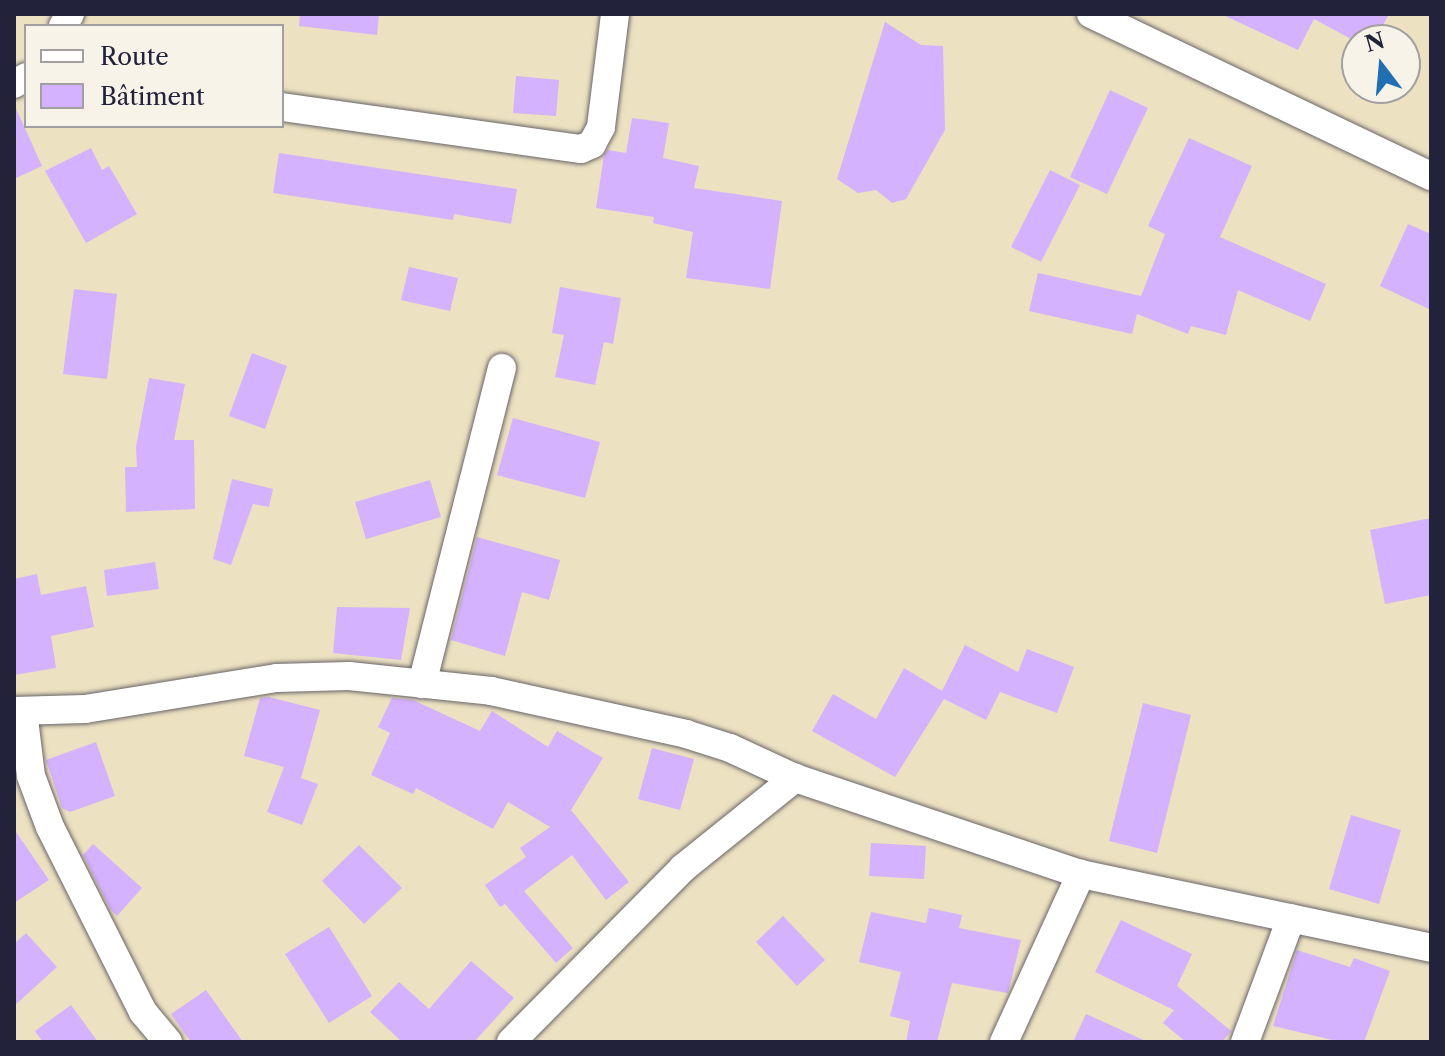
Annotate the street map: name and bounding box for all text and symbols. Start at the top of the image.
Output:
legend [24,24,284,128]
north arrow [1341,24,1421,104]
text: N [1362,27,1388,58]
text: Route [100,42,169,71]
text: Bâtiment [100,82,205,111]

